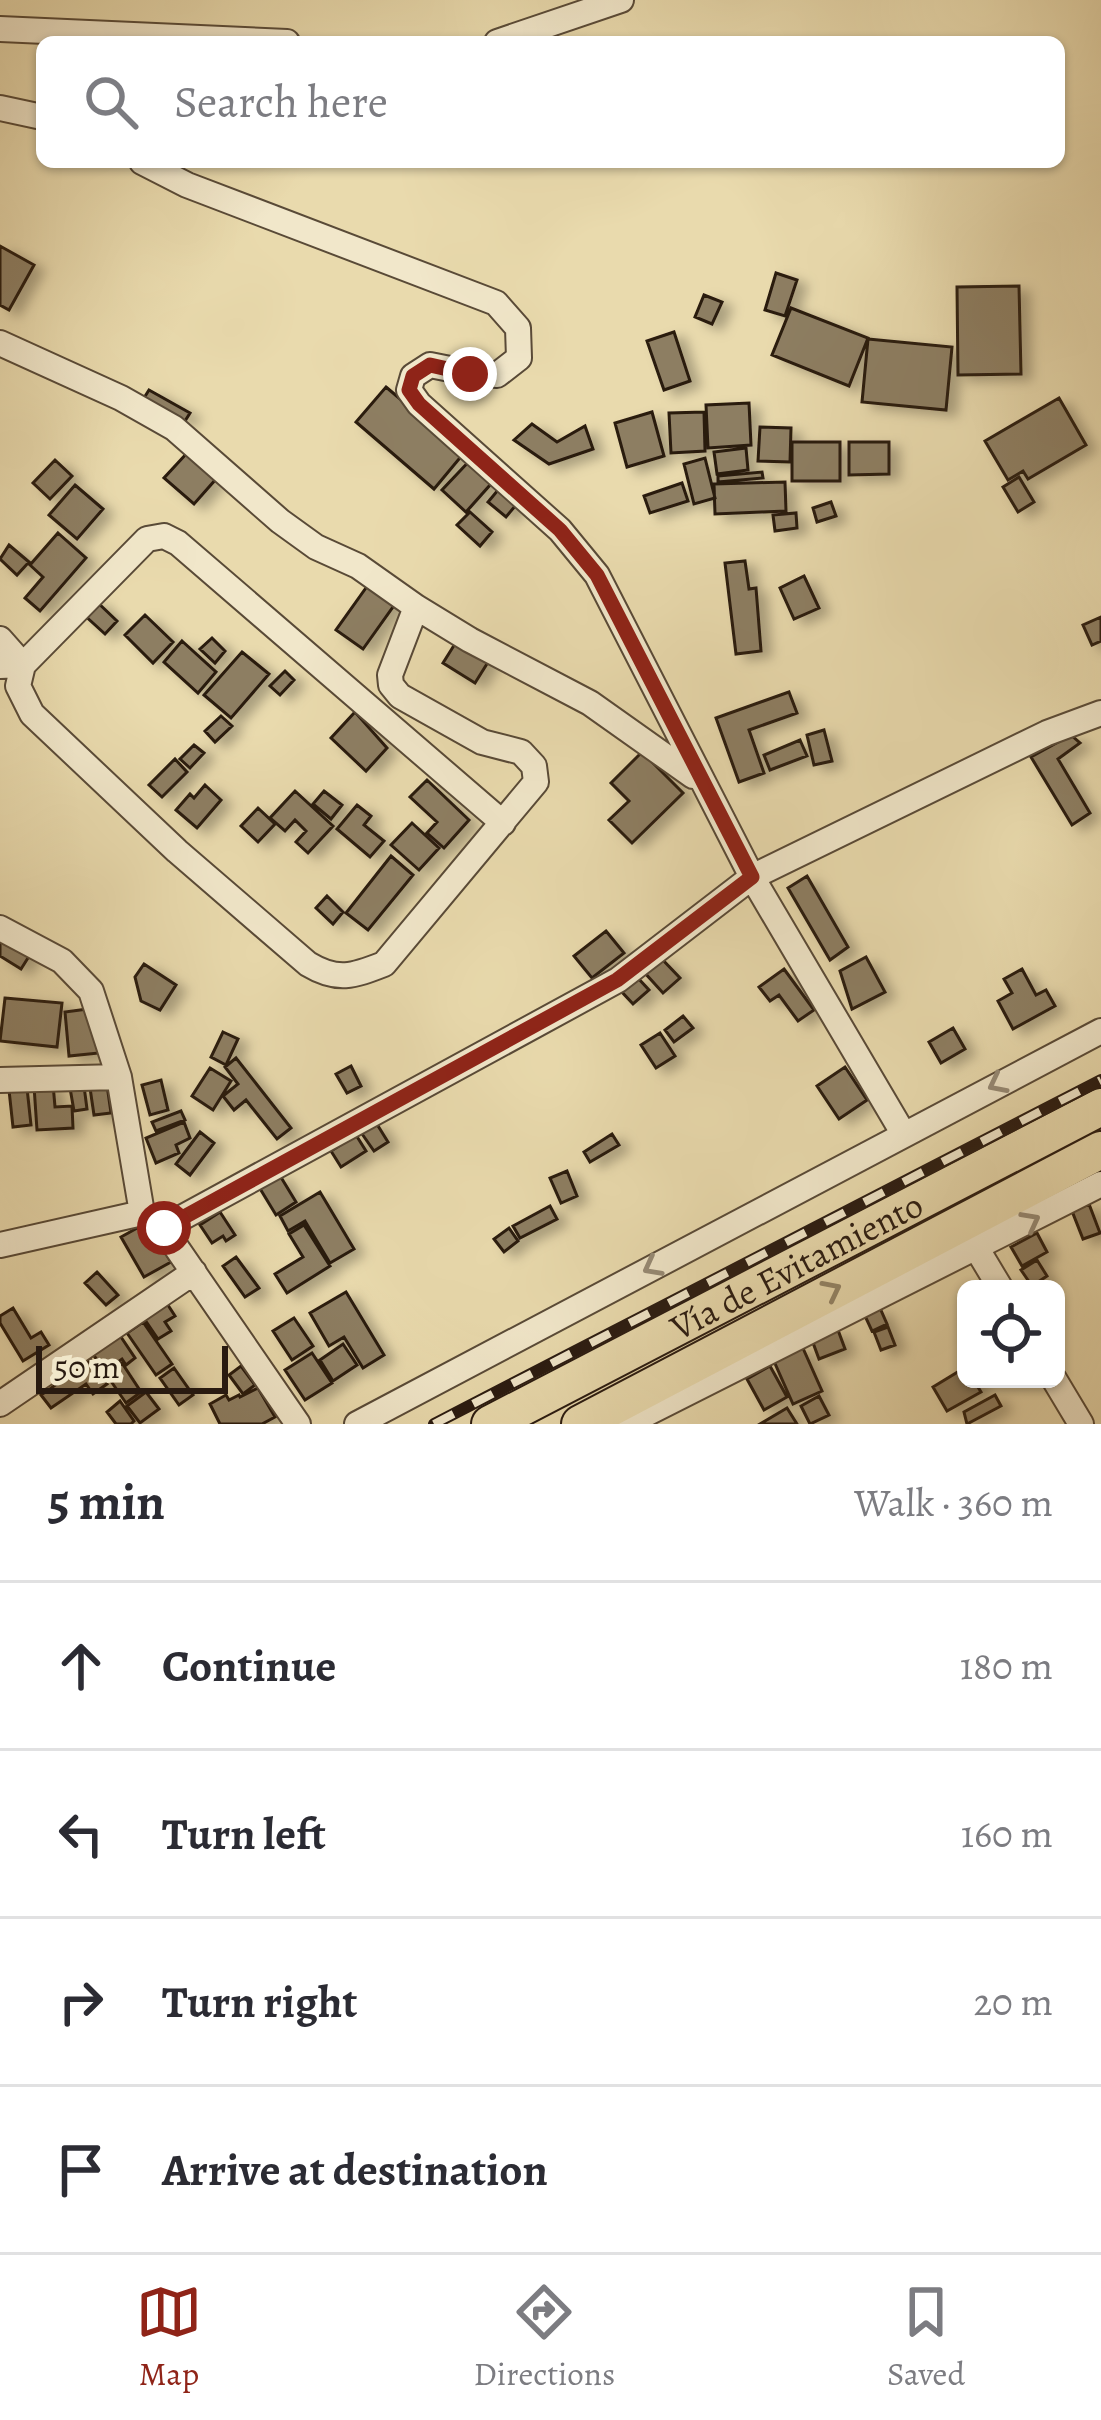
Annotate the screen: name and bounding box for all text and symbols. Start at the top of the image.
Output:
search box [36,36,1065,168]
icon: search [78,69,144,135]
text: Search here [174,71,388,133]
route end [443,347,497,401]
one-way arrow [988,1070,1009,1094]
street label: Vía de Evitamiento [661,1179,931,1351]
route start [137,1201,191,1255]
one-way arrow [1018,1212,1039,1235]
one-way arrow [643,1252,665,1275]
map controls [957,1280,1065,1388]
button: locate [957,1280,1065,1388]
one-way arrow [819,1282,841,1305]
scale bar [36,1340,228,1393]
text: 50 m [54,1344,120,1389]
text: 5 min [48,1467,165,1537]
text: Walk · 360 m [854,1476,1053,1529]
icon: ahead [48,1633,114,1699]
text: Continue [162,1635,336,1697]
text: 180 m [960,1639,1053,1692]
icon: left [48,1801,114,1867]
text: Turn left [162,1803,326,1865]
text: 160 m [961,1807,1053,1860]
icon: right [48,1969,114,2035]
text: Turn right [162,1971,357,2033]
text: 20 m [974,1975,1053,2028]
icon: arrive [48,2137,114,2203]
text: Arrive at destination [162,2139,548,2201]
tab: Map [136,2279,202,2396]
tab: Directions [474,2279,615,2396]
tab: Saved [887,2279,965,2396]

